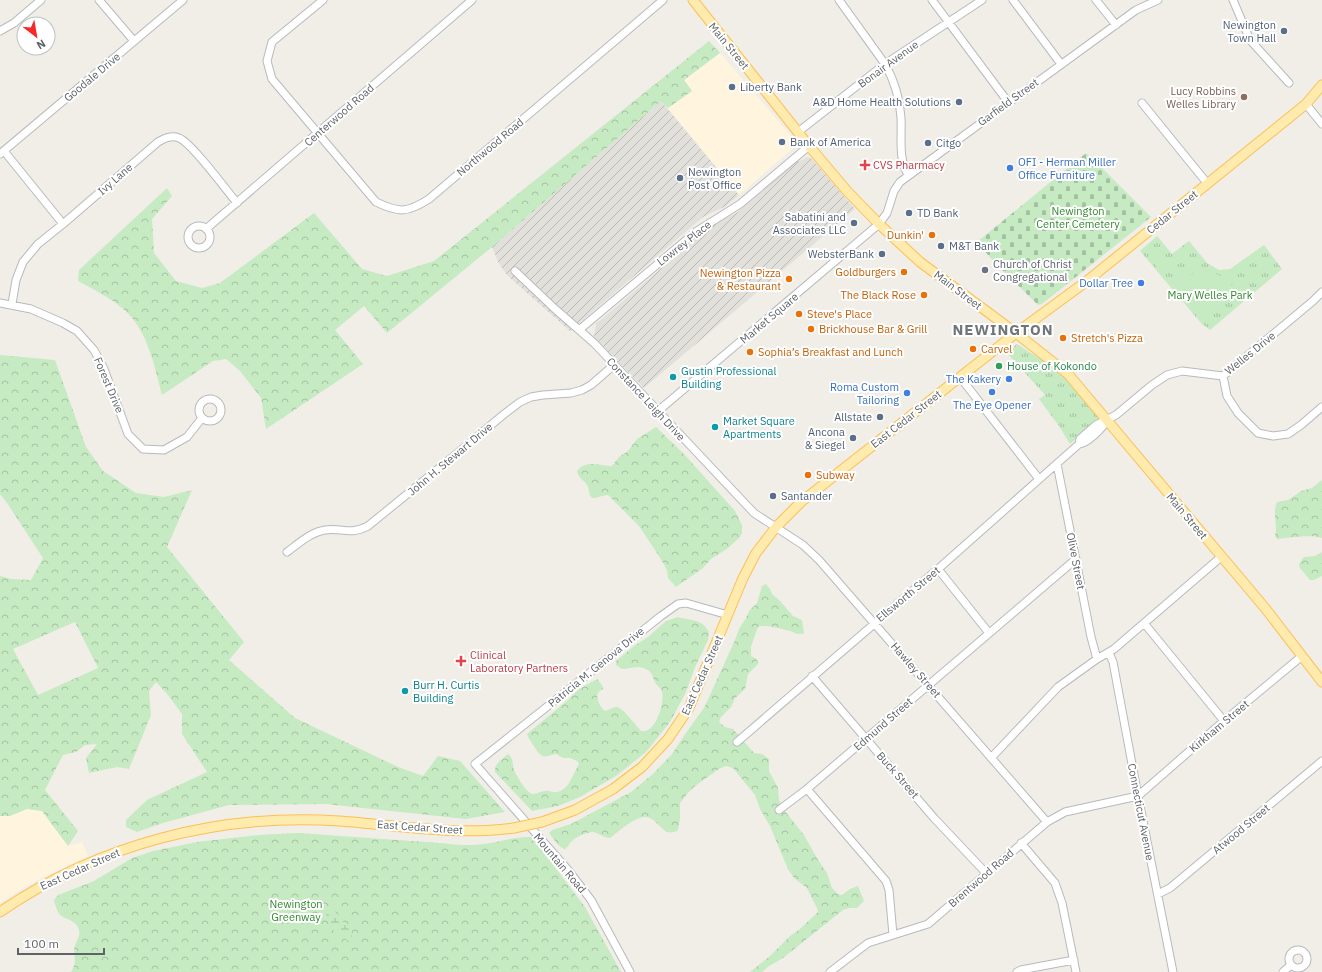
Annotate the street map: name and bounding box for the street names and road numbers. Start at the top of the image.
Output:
street label: Main Street [706,20,752,72]
street label: Bonair Avenue [855,37,921,91]
street label: Goodale Drive [61,49,123,105]
street label: Garfield Street [975,75,1041,129]
street label: Centerwood Road [301,81,377,149]
street label: Northwood Road [454,115,526,179]
street label: Ivy Lane [95,160,135,198]
street label: Cedar Street [1144,187,1201,237]
street label: Lowrey Place [654,217,714,269]
street label: Main Street [931,267,985,313]
street label: Market Square [737,290,801,346]
street label: Welles Drive [1222,328,1278,378]
street label: Constance Leigh Drive [604,354,688,444]
street label: Forest Drive [91,355,127,415]
street label: East Cedar Street [868,387,944,451]
street label: John H. Stewart Drive [405,419,495,499]
street label: Main Street [1163,490,1211,542]
street label: Olive Street [1064,531,1088,591]
street label: Ellsworth Street [873,563,943,625]
street label: Patricia M. Genova Drive [545,624,647,710]
street label: East Cedar Street [678,633,726,717]
street label: Hawley Street [888,639,944,701]
street label: Edmund Street [851,694,916,754]
street label: Kirkham Street [1186,697,1252,755]
street label: Buck Street [874,749,922,801]
street label: Connecticut Avenue [1125,762,1157,862]
street label: Atwood Street [1209,801,1273,857]
street label: East Cedar Street [377,817,463,837]
street label: Mountain Road [531,830,589,896]
street label: East Cedar Street [38,845,122,893]
street label: Brentwood Road [945,846,1017,910]

